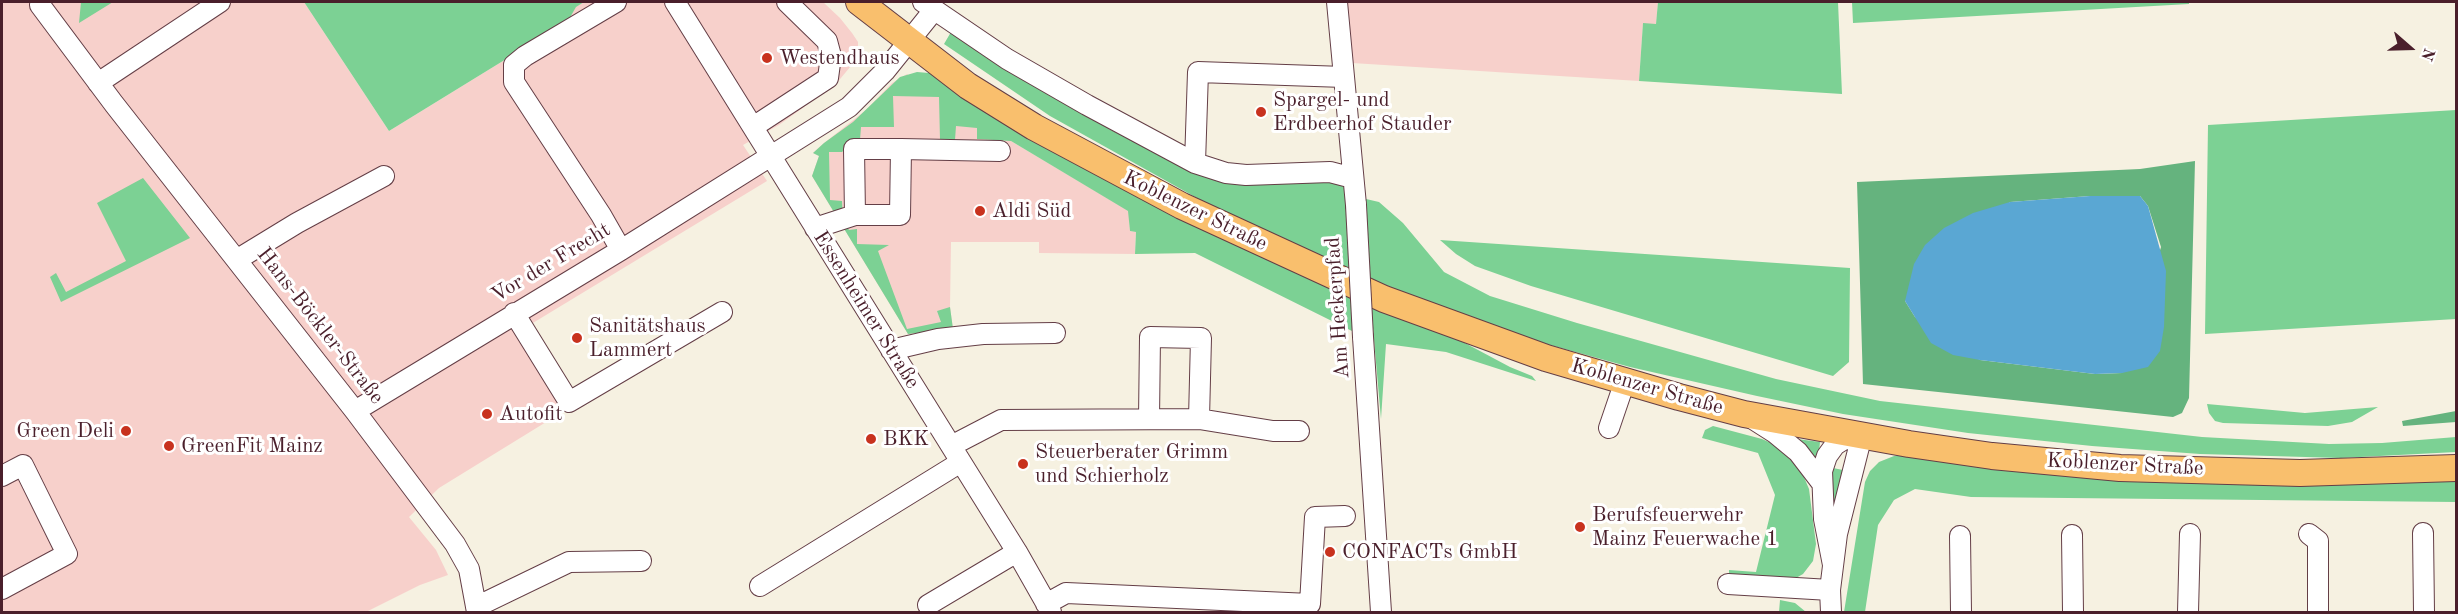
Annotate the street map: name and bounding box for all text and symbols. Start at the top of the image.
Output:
north arrow [2380,18,2440,78]
place label: Westendhaus [779,45,900,71]
text: N [2417,46,2437,63]
marker: Westendhaus [760,51,774,65]
place label: Spargel- und Erdbeerhof Stauder [1273,87,1452,137]
marker: Spargel- und Erdbeerhof Stauder [1254,105,1268,119]
street label: Koblenzer Straße [1119,165,1271,257]
place label: Aldi Süd [992,198,1071,224]
marker: Aldi Süd [973,204,987,218]
street label: Vor der Frecht [487,218,615,308]
street label: Essenheimer Straße [807,226,925,394]
street label: Am Heckerpfad [1320,236,1356,380]
street label: Hans-Böckler-Straße [251,243,389,409]
place label: Sanitätshaus Lammert [589,313,706,363]
marker: Sanitätshaus Lammert [570,331,584,345]
street label: Koblenzer Straße [1568,353,1726,421]
place label: Autofit [499,401,563,427]
marker: Autofit [480,407,494,421]
place label: Green Deli [16,418,114,444]
marker: Green Deli [119,424,133,438]
place label: BKK [883,426,929,452]
marker: BKK [864,432,878,446]
place label: GreenFit Mainz [181,433,323,459]
marker: GreenFit Mainz [162,439,176,453]
place label: Steuerberater Grimm und Schierholz [1035,439,1228,489]
street label: Koblenzer Straße [2046,448,2204,482]
marker: Steuerberater Grimm und Schierholz [1016,457,1030,471]
place label: Berufsfeuerwehr Mainz Feuerwache 1 [1592,502,1778,552]
marker: Berufsfeuerwehr Mainz Feuerwache 1 [1573,520,1587,534]
place label: CONFACTs GmbH [1342,539,1517,565]
marker: CONFACTs GmbH [1323,545,1337,559]

